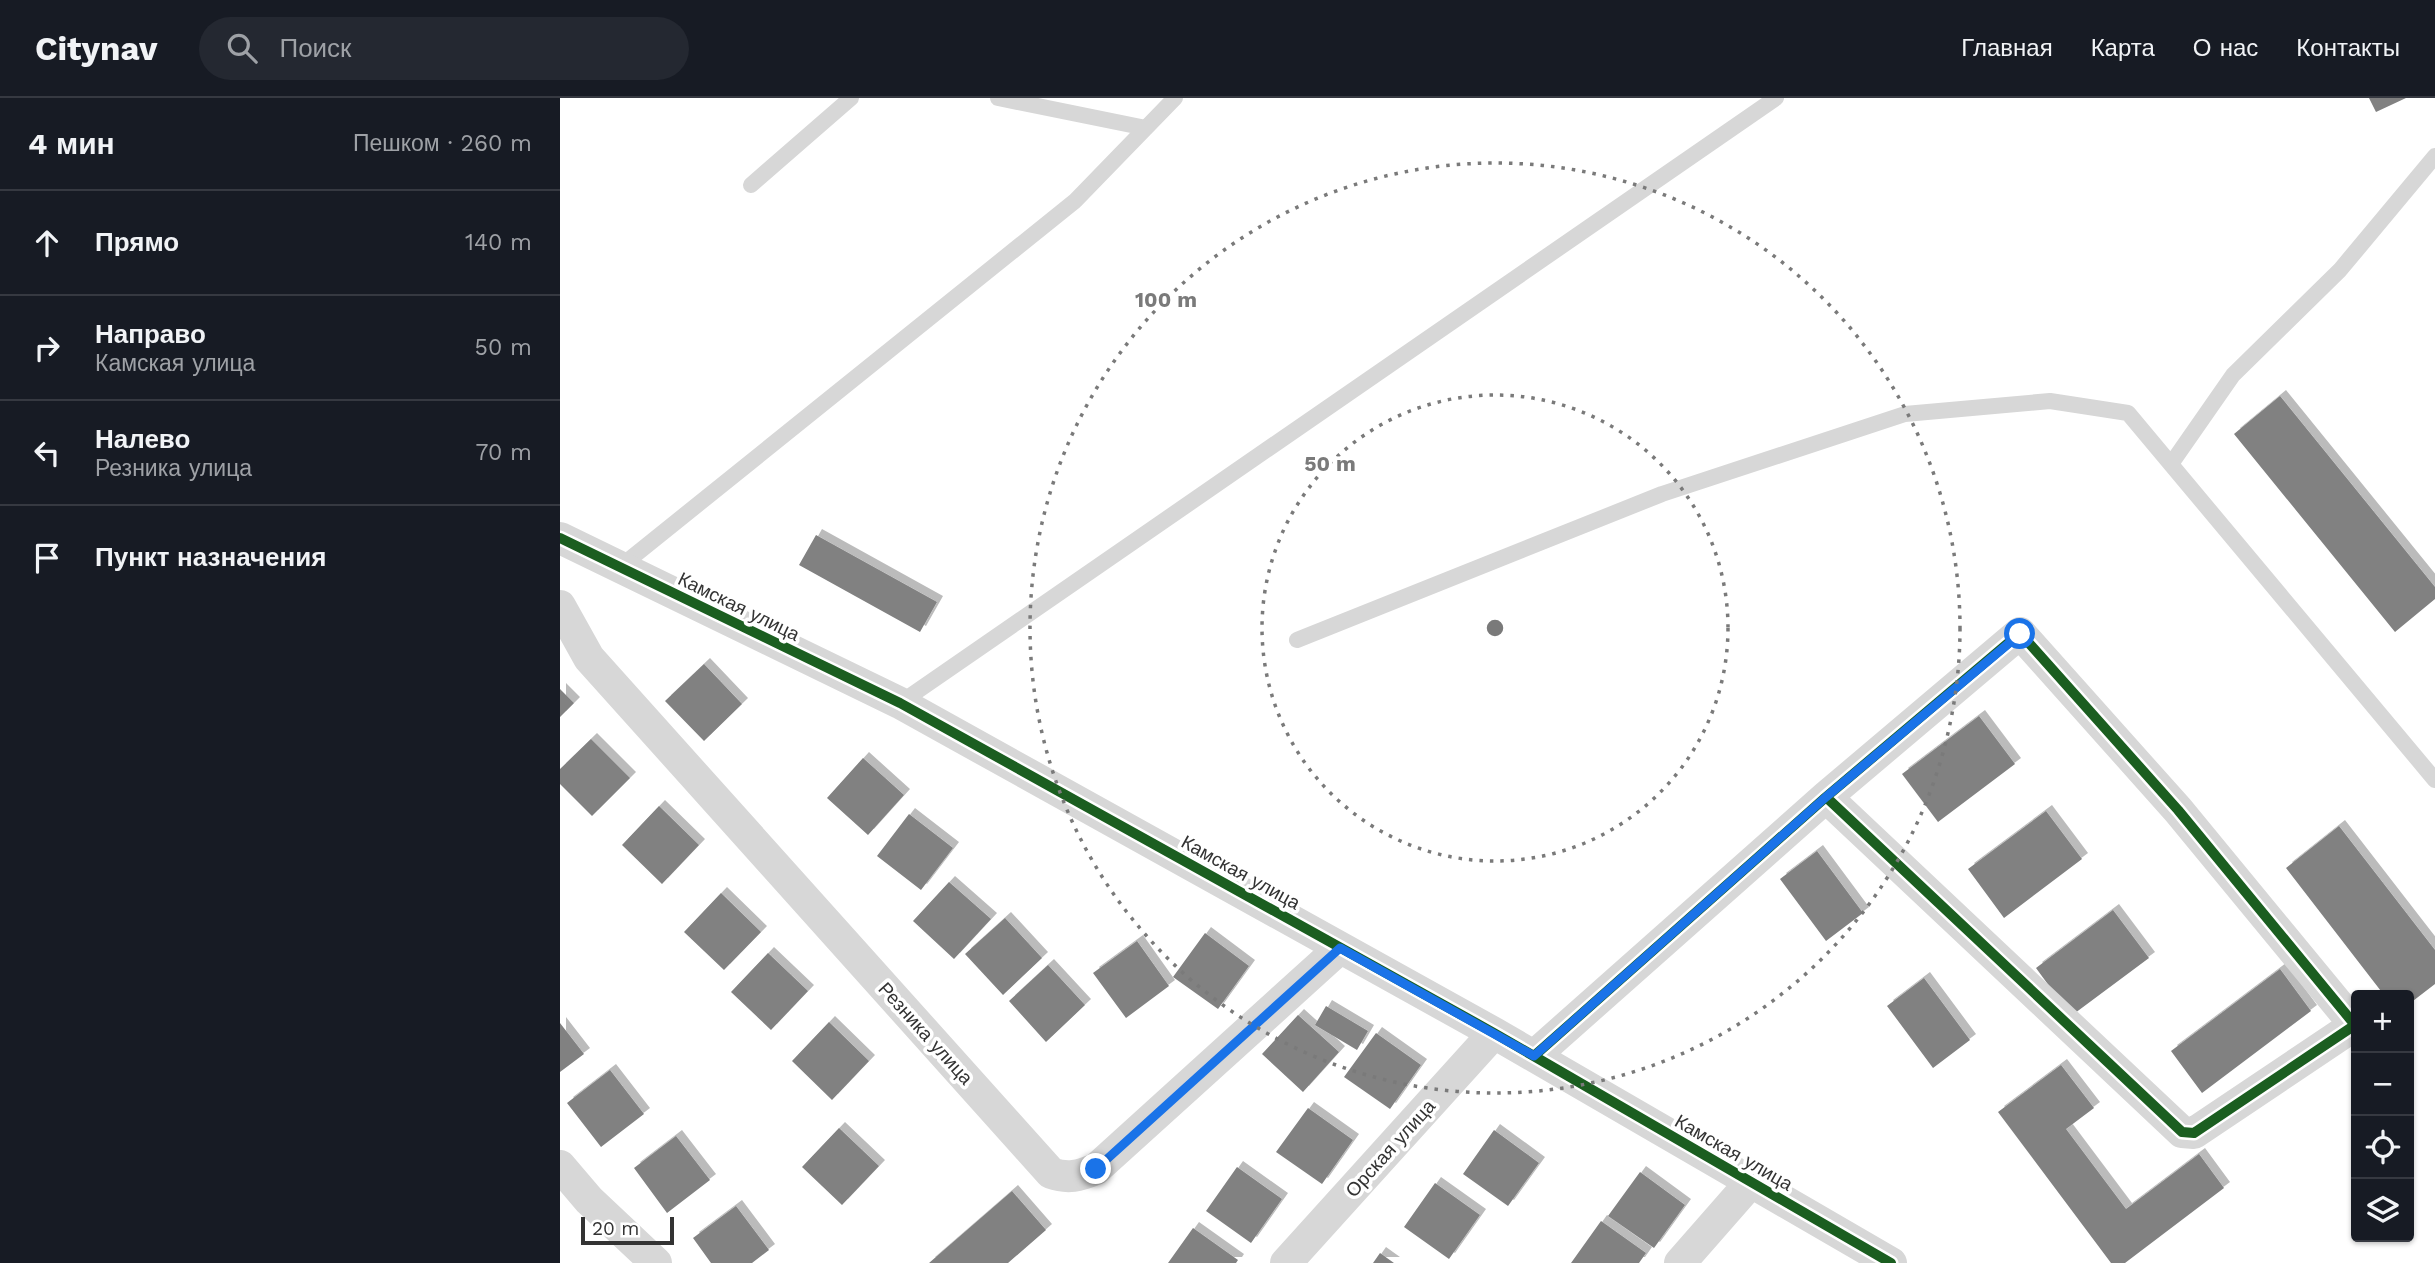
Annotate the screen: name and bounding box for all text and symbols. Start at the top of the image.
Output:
search box [199,17,689,80]
text: Citynav [35,29,157,68]
icon: search [223,29,261,67]
text: Поиск [279,33,351,63]
text: Главная [1961,34,2053,62]
text: Карта [2091,34,2155,62]
text: О нас [2193,34,2258,62]
text: Контакты [2296,34,2400,62]
text: 4 мин [28,126,115,161]
text: Пешком · 260 m [353,130,532,157]
icon: ahead [28,224,66,262]
text: Прямо [95,227,179,257]
text: 140 m [465,229,532,256]
text: 100 m [1135,287,1197,312]
text: Направо [95,319,206,349]
icon: right [28,329,66,367]
text: 50 m [475,334,532,361]
text: Камская улица [95,350,255,377]
text: Налево [95,424,190,454]
icon: left [28,434,66,472]
text: 70 m [475,439,532,466]
text: 50 m [1304,451,1356,476]
text: Резника улица [95,455,252,482]
icon: arrive [28,539,66,577]
text: Пункт назначения [95,542,326,572]
street label: Камская улица [674,567,804,646]
centre of rings [1483,616,1507,640]
route start [2004,618,2035,649]
street label: Камская улица [1177,830,1305,915]
street label: Резника улица [874,977,978,1090]
map controls [2351,990,2414,1242]
button: + [2351,990,2414,1053]
button: − [2351,1053,2414,1116]
street label: Орская улица [1341,1095,1440,1202]
street label: Камская улица [1671,1109,1797,1196]
button: locate [2351,1116,2414,1179]
route end [1080,1153,1111,1184]
button: layers [2351,1179,2414,1242]
scale bar [581,1214,674,1246]
text: 20 m [592,1217,639,1240]

